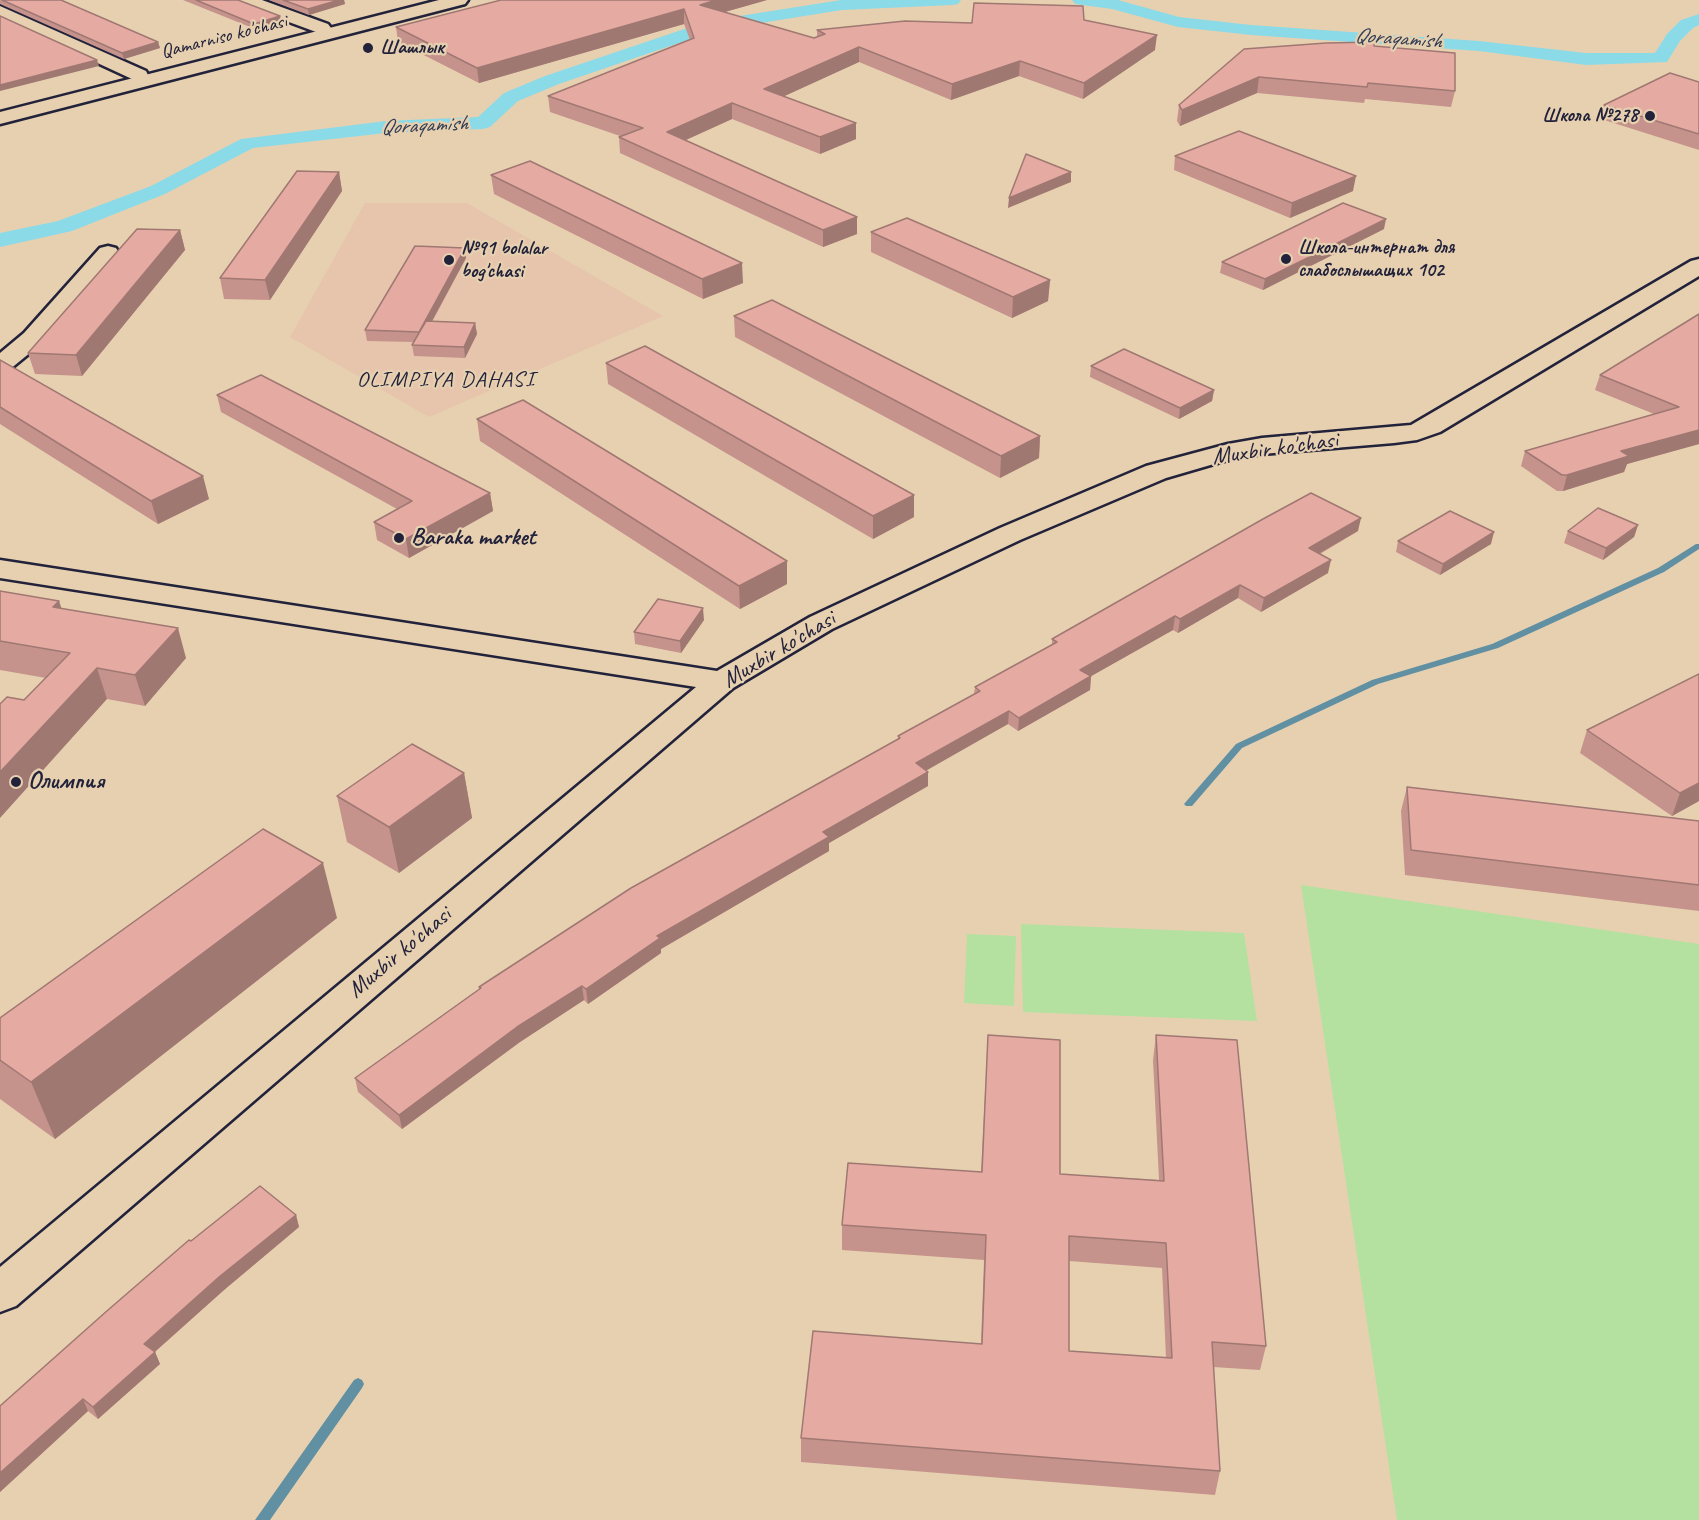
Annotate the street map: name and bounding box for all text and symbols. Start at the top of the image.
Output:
street label: Qamarniso ko'chasi [158,10,290,64]
water label: Qoraqamish [1354,23,1442,55]
place label: Шашлык [380,36,444,60]
marker: Шашлык [361,41,375,55]
place label: Школа №278 [1542,104,1638,128]
marker: Школа №278 [1643,109,1657,123]
water label: Qoraqamish [380,111,468,141]
place label: Школа-интернат для слабослышащих 102 [1298,236,1454,283]
place label: №91 bolalar bog'chasi [461,237,547,284]
marker: Школа-интернат для слабослышащих 102 [1279,252,1293,266]
marker: №91 bolalar bog'chasi [442,253,456,267]
district label: OLIMPIYA DAHASI [357,367,535,393]
street label: Muxbir ko'chasi [1210,426,1340,472]
place label: Baraka market [411,524,536,552]
marker: Baraka market [392,531,406,545]
street label: Muxbir ko'chasi [717,605,841,695]
place label: Олимпия [28,768,104,796]
marker: Олимпия [9,775,23,789]
street label: Muxbir ko'chasi [342,901,458,1005]

